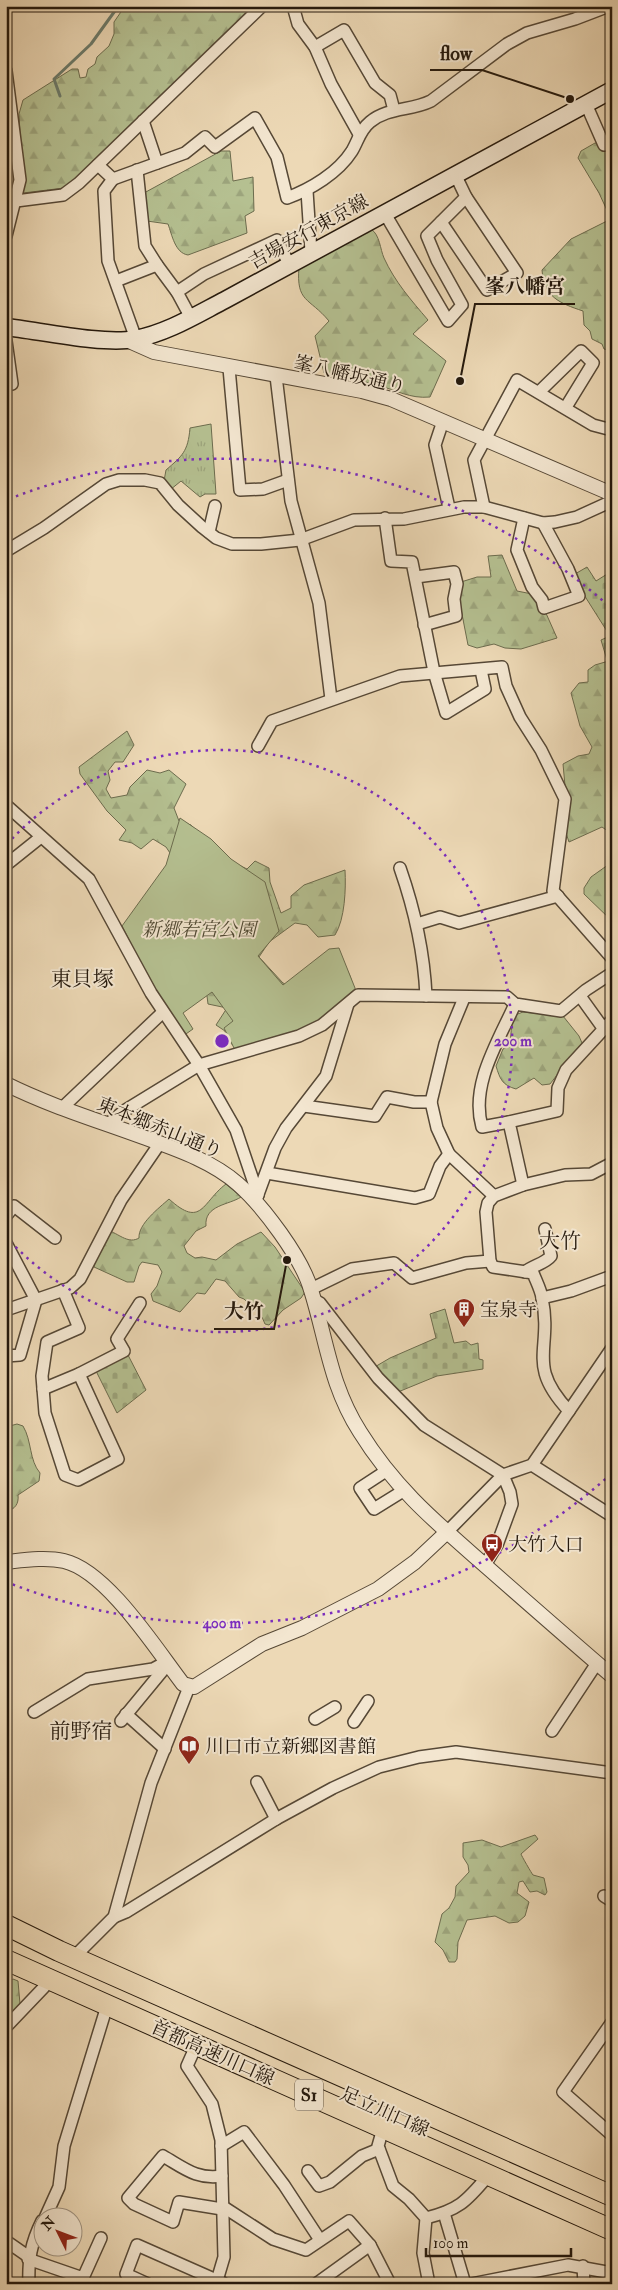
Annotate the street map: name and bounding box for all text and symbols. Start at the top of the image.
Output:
callout: flow [430,35,482,70]
text: flow [440,41,473,66]
street label: 吉場安行東京線 [244,189,372,275]
callout: 峯八幡宮 [475,269,575,304]
text: 峯八幡宮 [485,274,565,299]
street label: 峯八幡坂通り [292,350,408,399]
park label: 新郷若宮公園 [142,918,259,942]
district label: 東貝塚 [51,966,114,993]
centre of rings [213,1032,231,1050]
text: 200 m [494,1032,532,1051]
street label: 東本郷赤山通り [93,1092,226,1164]
district label: 大竹 [539,1228,581,1255]
callout: 大竹 [214,1294,274,1329]
building icon: 宝泉寺 [452,1297,476,1328]
place label: 宝泉寺 [480,1298,537,1322]
text: 大竹 [224,1299,264,1324]
bus stop icon: 大竹入口 [480,1532,504,1563]
place label: 大竹入口 [508,1533,584,1557]
text: 400 m [202,1614,241,1633]
district label: 前野宿 [50,1718,113,1745]
library icon: 川口市立新郷図書館 [177,1734,201,1765]
place label: 川口市立新郷図書館 [205,1735,376,1759]
street label: 首都高速川口線 [147,2015,278,2091]
road number: S1 [295,2080,323,2110]
street label: 足立川口線 [336,2082,433,2142]
north arrow [32,2208,82,2258]
text: N [38,2213,60,2235]
scale bar [426,2225,570,2257]
text: 100 m [433,2234,469,2253]

